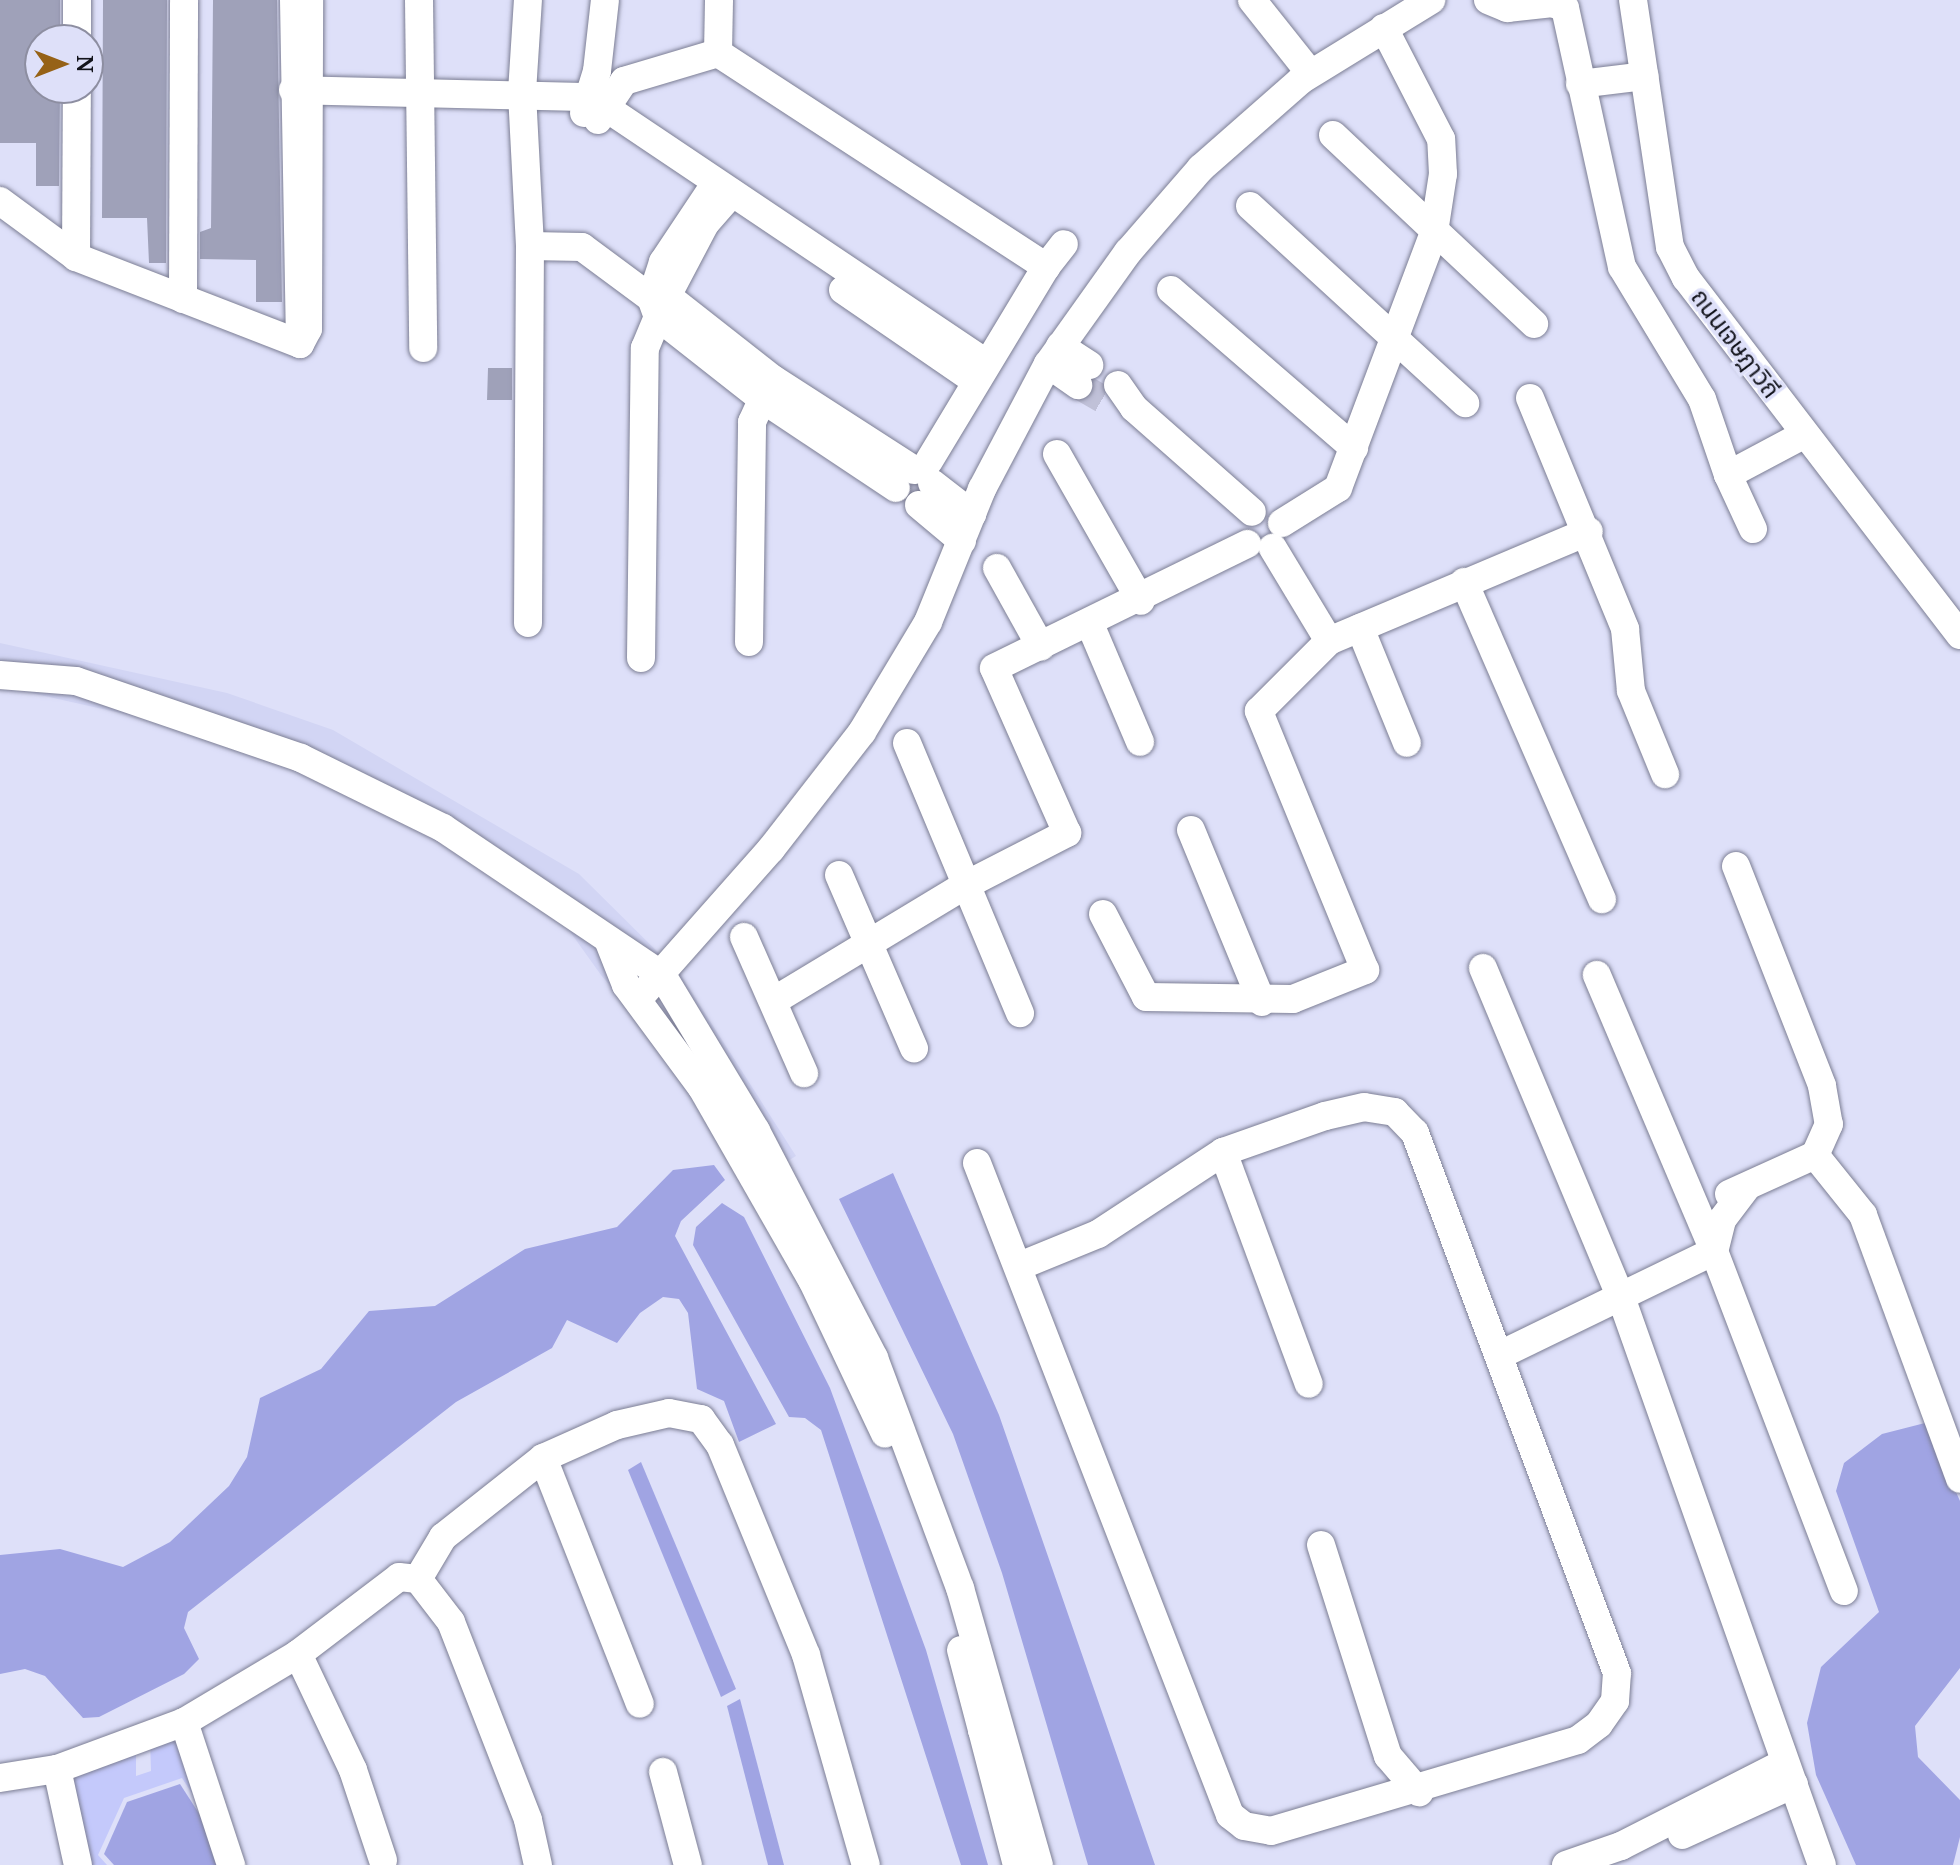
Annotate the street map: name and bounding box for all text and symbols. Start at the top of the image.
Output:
north arrow [24,24,104,104]
text: N [71,55,101,73]
street label: ถนนเจษฎาวิถี [1686,283,1786,403]

